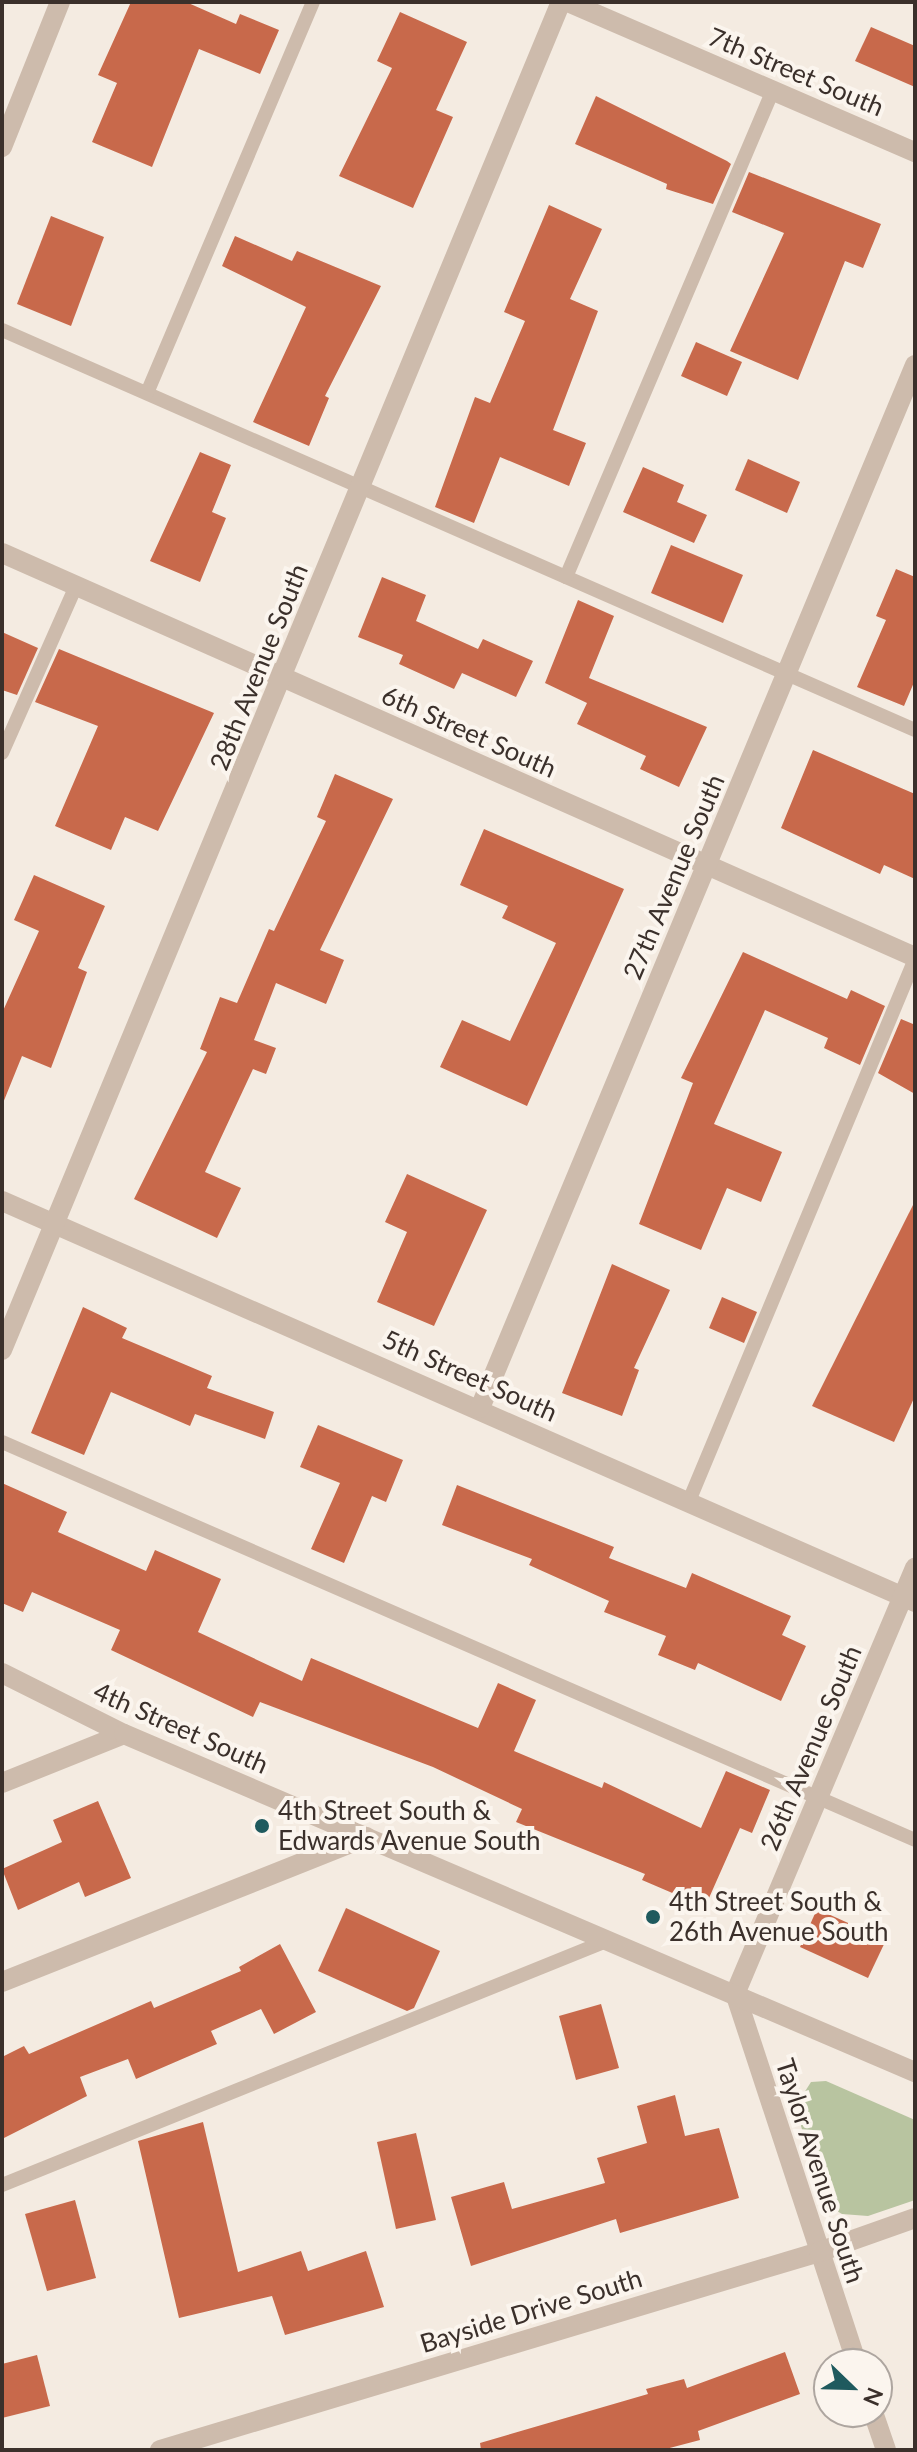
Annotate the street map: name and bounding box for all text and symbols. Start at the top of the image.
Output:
street label: 7th Street South [703,21,889,123]
street label: 28th Avenue South [203,559,315,775]
street label: 6th Street South [377,680,561,784]
street label: 27th Avenue South [617,769,731,985]
street label: 5th Street South [378,1324,562,1428]
street label: 26th Avenue South [754,1640,868,1856]
street label: 4th Street South [89,1676,273,1780]
place label: 4th Street South & Edwards Avenue South [278,1795,541,1856]
marker: 4th Street South & Edwards Avenue South [253,1817,271,1835]
place label: 4th Street South & 26th Avenue South [669,1886,889,1948]
marker: 4th Street South & 26th Avenue South [644,1908,662,1926]
street label: Taylor Avenue South [769,2054,871,2288]
street label: Bayside Drive South [416,2262,646,2360]
north arrow [813,2348,893,2428]
text: N [858,2384,889,2410]

